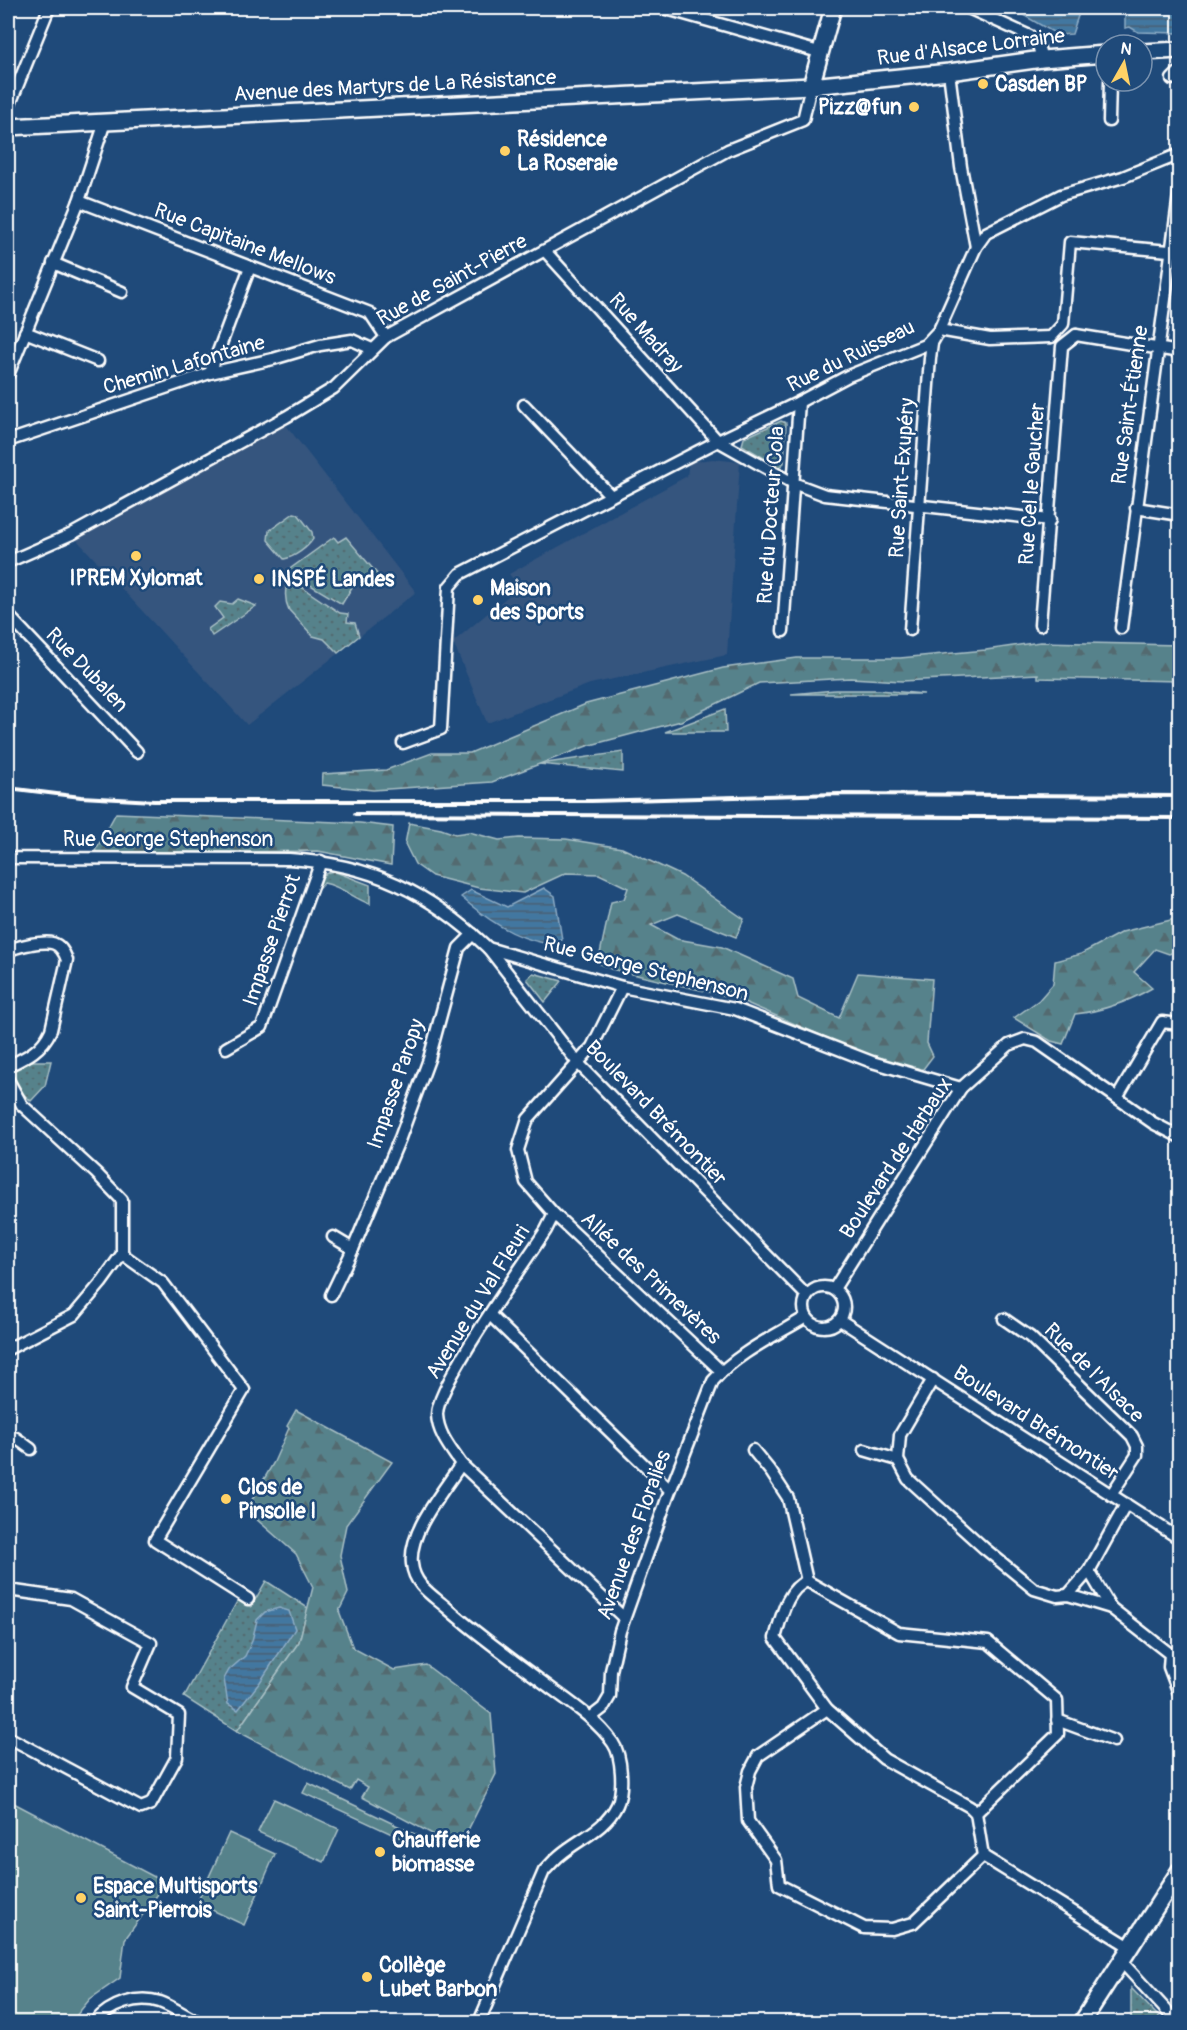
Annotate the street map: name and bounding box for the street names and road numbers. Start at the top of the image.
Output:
street label: Rue d'Alsace Lorraine [876,22,1067,72]
street label: Avenue des Martyrs de La Résistance [233,64,558,108]
street label: Rue Capitaine Mellows [150,197,340,291]
street label: Rue de Saint-Pierre [372,227,533,332]
street label: Rue Madray [603,287,689,379]
street label: Rue du Ruisseau [783,313,919,399]
street label: Rue Saint-Étienne [1105,323,1155,486]
street label: Chemin Lafontaine [100,329,269,401]
street label: Rue Saint-Exupéry [883,397,921,559]
street label: Rue Cel le Gaucher [1013,401,1051,566]
street label: Rue du Docteur Cola [751,425,791,605]
street label: Rue Dubalen [40,622,134,718]
street label: Rue George Stephenson [63,826,273,853]
street label: Impasse Pierrot [237,870,307,1010]
street label: Rue George Stephenson [541,930,751,1008]
street label: Impasse Paropy [361,1015,431,1153]
street label: Boulevard Brémontier [580,1034,733,1192]
street label: Boulevard de Harbaux [834,1072,958,1244]
street label: Allée des Primevères [575,1206,728,1351]
street label: Avenue du Val Fleuri [420,1220,536,1384]
street label: Rue de l'Alsace [1038,1317,1150,1429]
street label: Boulevard Brémontier [948,1359,1124,1487]
street label: Avenue des Floralies [591,1446,677,1624]

